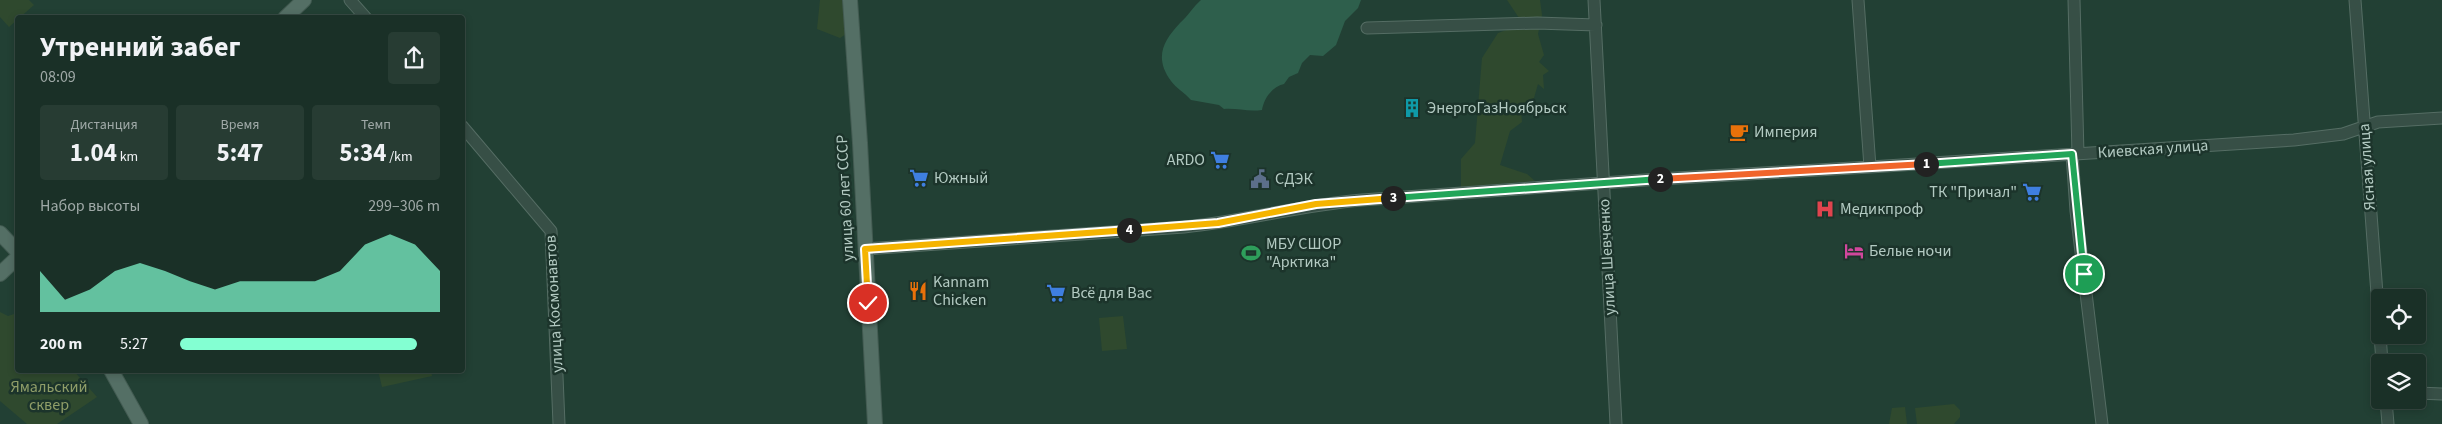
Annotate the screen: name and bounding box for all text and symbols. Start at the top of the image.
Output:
text: Утренний забег [40,27,241,67]
button: share [388,32,440,84]
text: 08:09 [40,66,76,88]
building icon: ЭнергоГазНоябрьск [1401,97,1423,119]
place label: ЭнергоГазНоябрьск [1427,97,1566,119]
text: Дистанция [70,115,138,135]
text: Время [220,115,260,135]
text: Темп [361,115,391,135]
cafe icon: Империя [1728,121,1750,143]
place label: Империя [1754,121,1818,143]
street label: Ясная улица [2353,123,2381,211]
street label: улица 60 лет СССР [831,134,859,262]
street label: Киевская улица [2097,134,2209,164]
text: 1.04 [70,135,117,171]
text: 5:47 [216,135,264,171]
text: 5:34 [339,135,386,171]
text: km [117,147,138,167]
text: /km [386,147,413,167]
place label: ARDO [1167,149,1205,171]
supermarket icon: ARDO [1209,149,1231,171]
pin: 1 [1914,152,1938,176]
text: 1 [1923,154,1930,174]
pin: 2 [1648,166,1672,192]
supermarket icon: Южный [908,167,930,189]
place label: Южный [934,167,988,189]
public building icon: СДЭК [1249,168,1271,190]
place label: СДЭК [1275,168,1313,190]
text: 2 [1657,169,1664,189]
place label: ТК "Причал" [1929,181,2017,203]
supermarket icon: ТК "Причал" [2021,181,2043,203]
pin: 3 [1380,186,1406,210]
text: 3 [1390,188,1397,208]
text: Набор высоты [40,195,140,217]
text: 299–306 m [368,195,440,217]
street label: улица Шевченко [1593,198,1621,316]
hospital icon: Медикпроф [1814,198,1836,220]
place label: Медикпроф [1840,198,1923,220]
pin: 4 [1116,218,1142,242]
text: 4 [1126,220,1133,240]
place label: МБУ СШОР "Арктика" [1266,233,1341,273]
street label: улица Космонавтов [539,235,569,373]
hotel icon: Белые ночи [1843,240,1865,262]
place label: Белые ночи [1869,240,1952,262]
sports icon: МБУ СШОР "Арктика" [1240,242,1262,264]
pin [2063,253,2105,295]
icon: arrive [2070,260,2098,288]
place label: Kannam Chicken [933,271,989,311]
restaurant icon: Kannam Chicken [907,280,929,302]
pin [847,282,889,324]
supermarket icon: Всё для Вас [1045,282,1067,304]
place label: Всё для Вас [1071,282,1152,304]
icon: check [854,289,882,317]
map controls [2371,289,2426,409]
button: locate [2371,289,2426,344]
text: 200 m [40,333,82,355]
text: 5:27 [120,333,148,355]
button: layers [2371,354,2426,409]
park label: Ямальский сквер [10,376,88,416]

